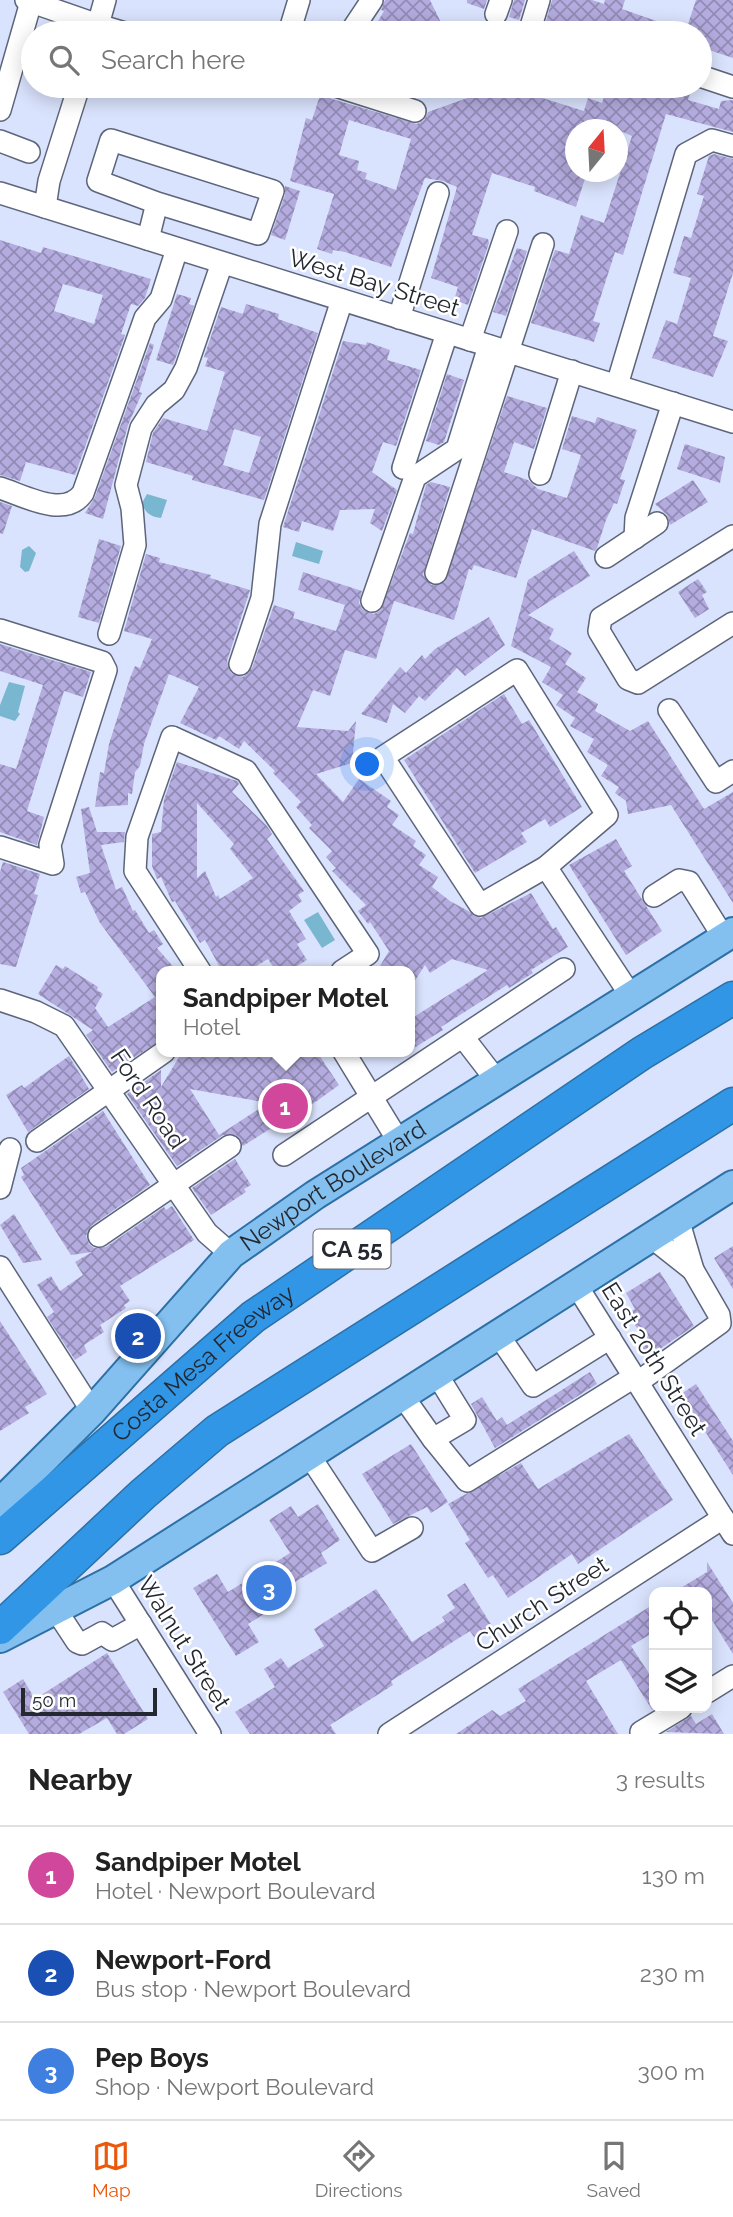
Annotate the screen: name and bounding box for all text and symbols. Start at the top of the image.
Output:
search box [21,21,712,98]
icon: search [45,41,83,79]
text: Search here [101,45,245,75]
north arrow [565,119,628,182]
street label: West Bay Street [285,243,463,322]
your location [350,747,384,781]
popup [156,966,415,1057]
text: Sandpiper Motel [183,983,388,1013]
text: Hotel [183,1013,240,1040]
street label: Ford Road [104,1043,192,1154]
pin: 1 [262,1080,308,1132]
street label: Newport Boulevard [234,1114,431,1257]
road number: CA 55 [314,1230,390,1268]
street label: East 20th Street [596,1277,713,1441]
street label: Costa Mesa Freeway [106,1278,300,1448]
pin: 2 [115,1310,161,1362]
street label: Church Street [470,1550,614,1657]
pin: 3 [246,1562,292,1614]
street label: Walnut Street [132,1570,237,1715]
map controls [649,1587,712,1713]
button: locate [649,1587,712,1650]
button: layers [649,1650,712,1713]
scale bar [21,1685,158,1717]
text: 50 m [32,1689,76,1711]
text: Nearby [28,1762,132,1797]
text: 3 results [616,1766,705,1793]
text: Sandpiper Motel [95,1847,301,1877]
text: 1 [45,1862,57,1889]
text: 130 m [642,1862,705,1889]
text: Hotel · Newport Boulevard [95,1877,376,1904]
text: Newport-Ford [95,1945,271,1975]
text: 2 [45,1960,57,1987]
text: 230 m [640,1960,705,1987]
text: Bus stop · Newport Boulevard [95,1975,411,2002]
text: Pep Boys [95,2043,209,2073]
text: 3 [45,2058,57,2085]
text: 300 m [638,2058,705,2085]
text: Shop · Newport Boulevard [95,2073,374,2100]
tab: Map [92,2137,131,2201]
tab: Directions [315,2137,403,2201]
tab: Saved [587,2137,641,2201]

